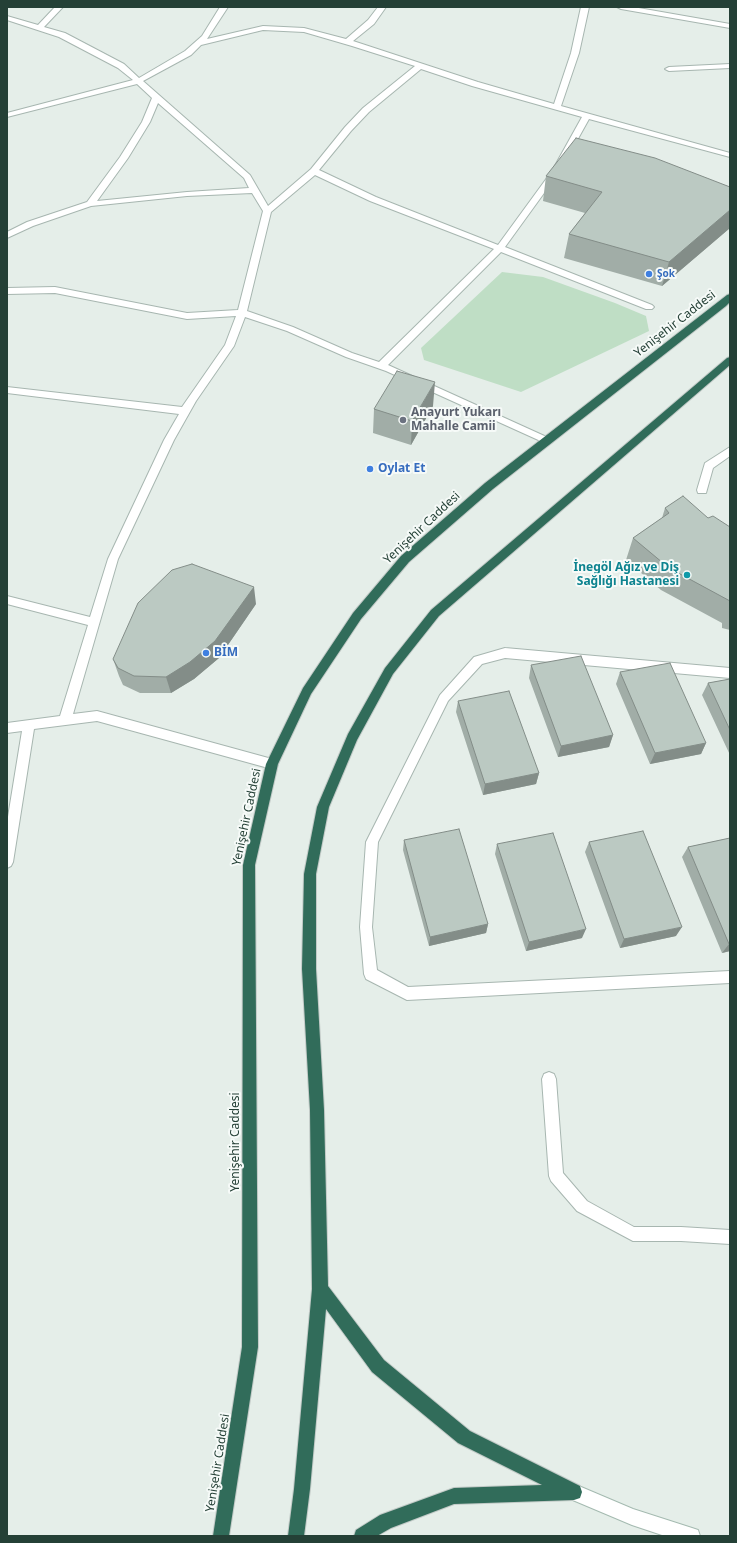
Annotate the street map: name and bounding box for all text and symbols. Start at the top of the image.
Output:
place label: Şok [657,268,675,280]
marker: Şok [644,269,654,279]
street label: Yenişehir Caddesi [631,288,719,360]
place label: Anayurt Yukarı Mahalle Camii [411,406,501,434]
marker: Anayurt Yukarı Mahalle Camii [398,415,408,425]
place label: Oylat Et [378,462,425,476]
marker: Oylat Et [365,464,375,474]
street label: Yenişehir Caddesi [381,489,463,567]
place label: İnegöl Ağız ve Diş Sağlığı Hastanesi [574,561,679,589]
marker: İnegöl Ağız ve Diş Sağlığı Hastanesi [682,570,692,580]
place label: BİM [214,646,238,660]
marker: BİM [201,648,211,658]
street label: Yenişehir Caddesi [230,767,264,867]
street label: Yenişehir Caddesi [229,1092,243,1192]
street label: Yenişehir Caddesi [203,1413,233,1513]

